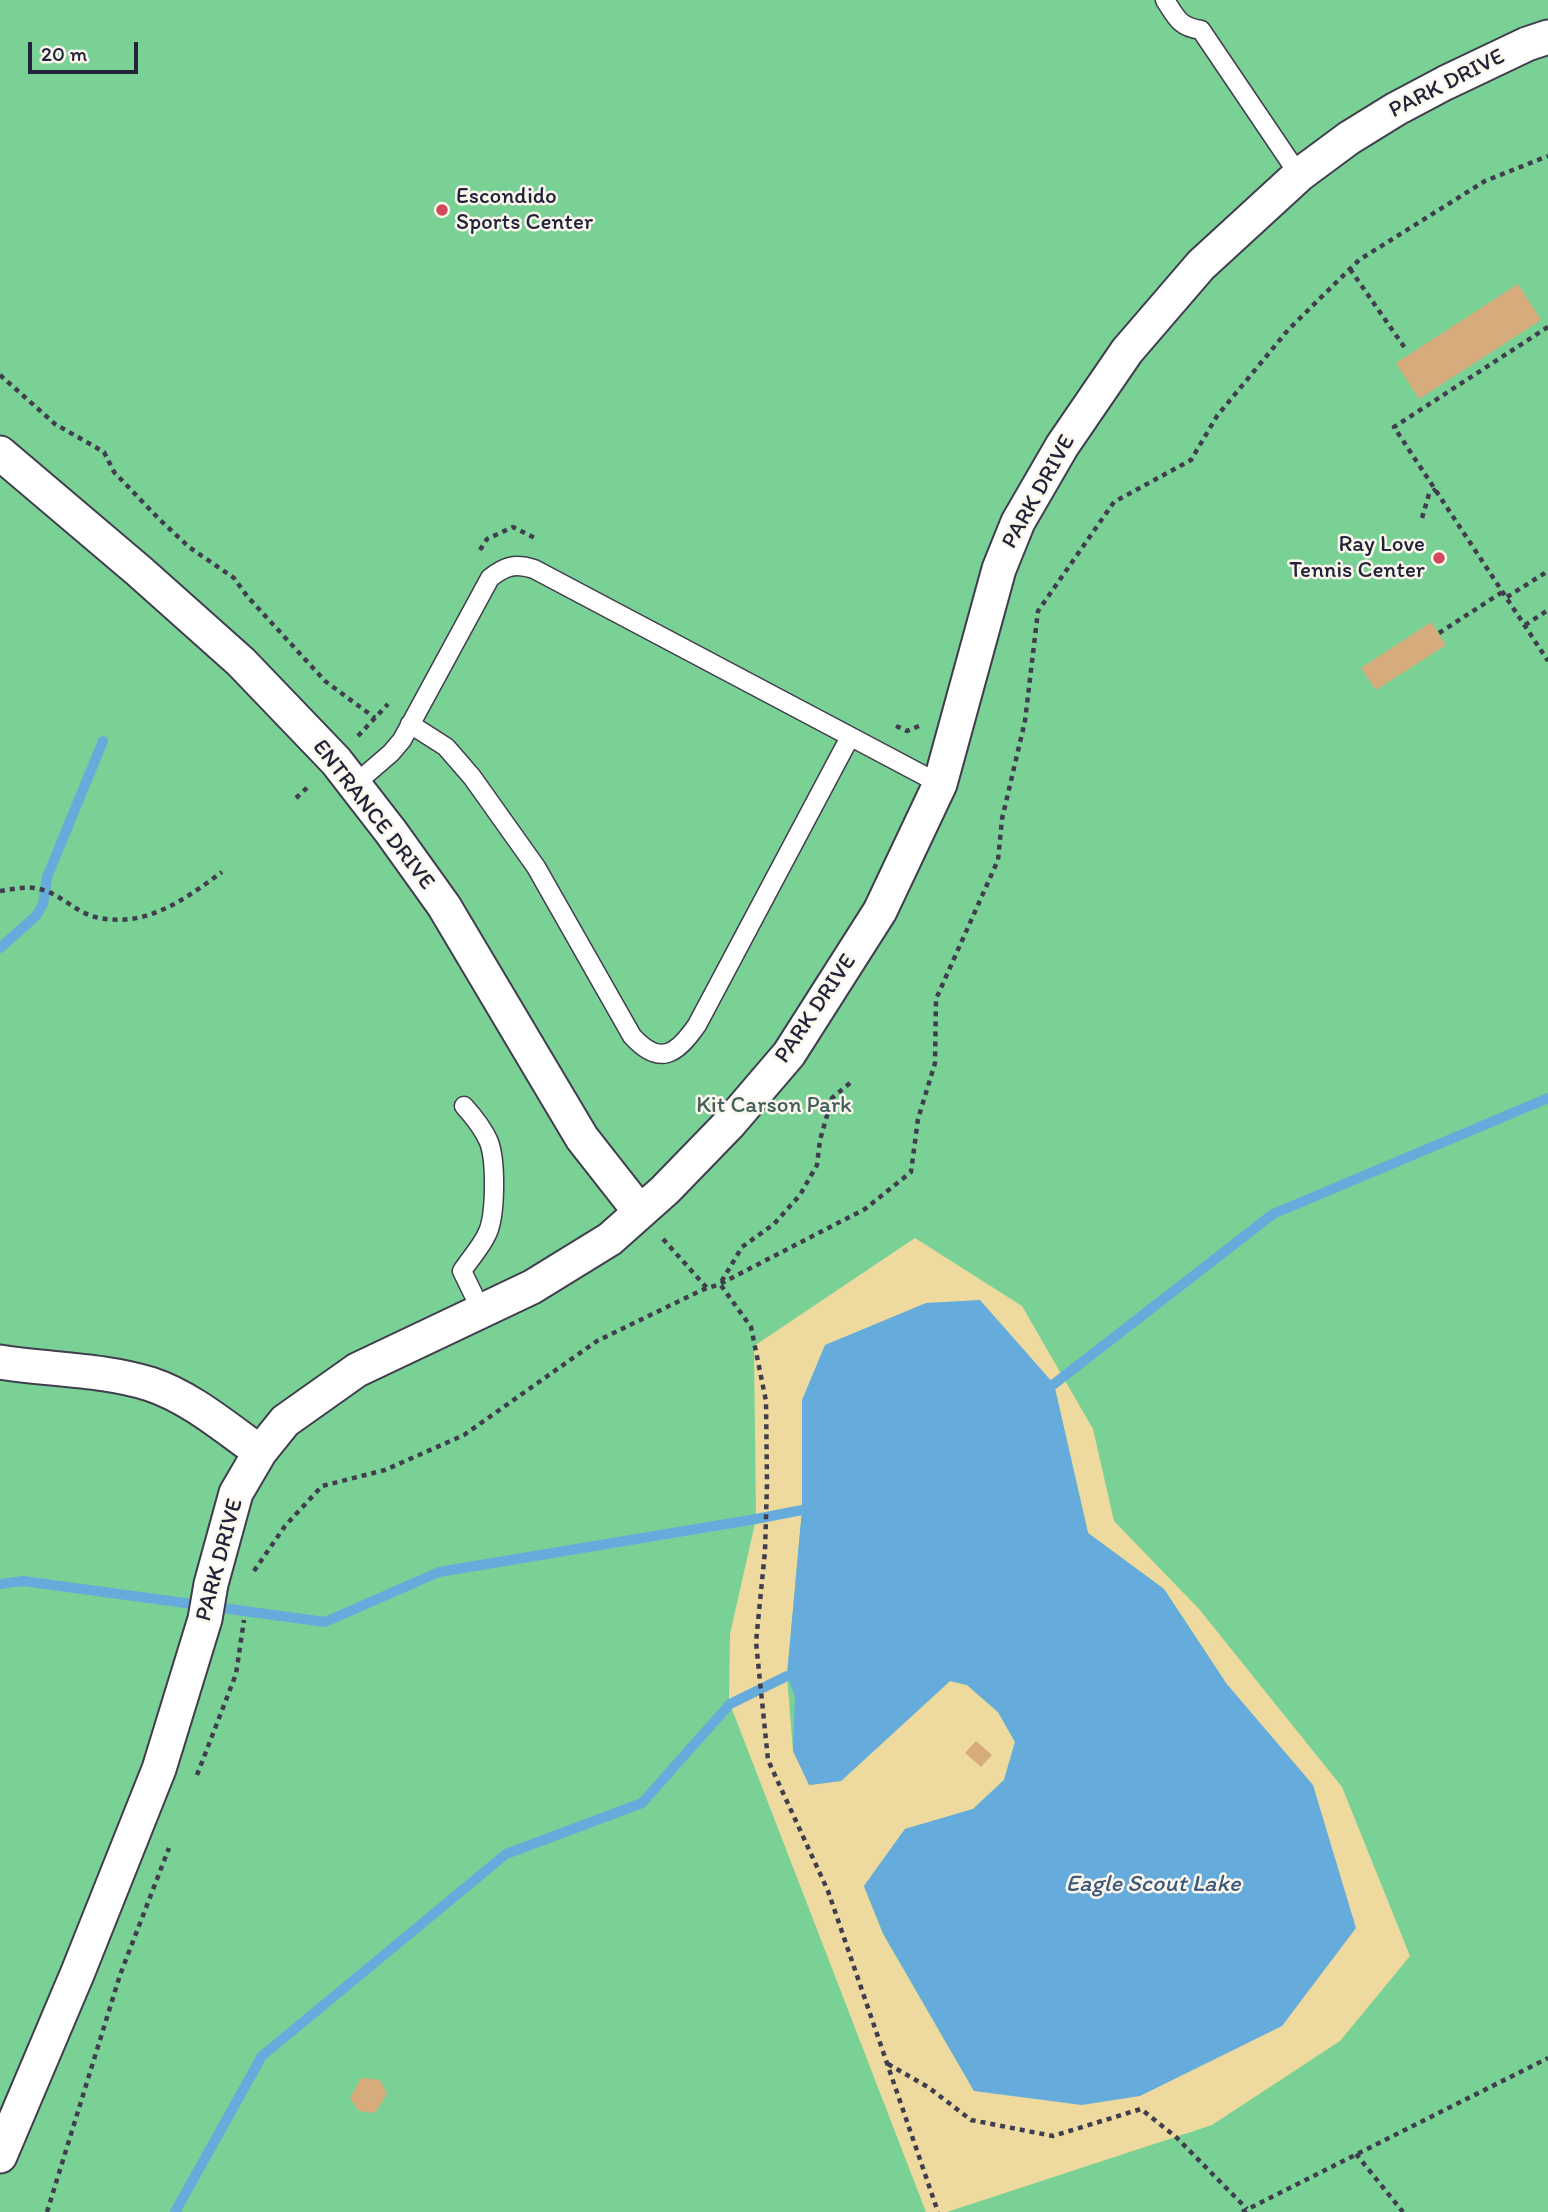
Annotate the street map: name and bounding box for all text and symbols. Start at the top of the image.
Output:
scale bar [32,28,142,72]
text: 20 m [41,41,87,66]
street label: PARK DRIVE [1385,43,1509,125]
place label: Escondido Sports Center [456,183,593,237]
marker: Escondido Sports Center [434,202,450,218]
street label: PARK DRIVE [996,430,1082,554]
place label: Ray Love Tennis Center [1289,531,1425,585]
marker: Ray Love Tennis Center [1431,550,1447,566]
street label: ENTRANCE DRIVE [306,735,440,895]
street label: PARK DRIVE [769,949,863,1069]
park label: Kit Carson Park [696,1092,852,1120]
street label: PARK DRIVE [190,1496,250,1624]
water label: Eagle Scout Lake [1066,1871,1240,1899]

